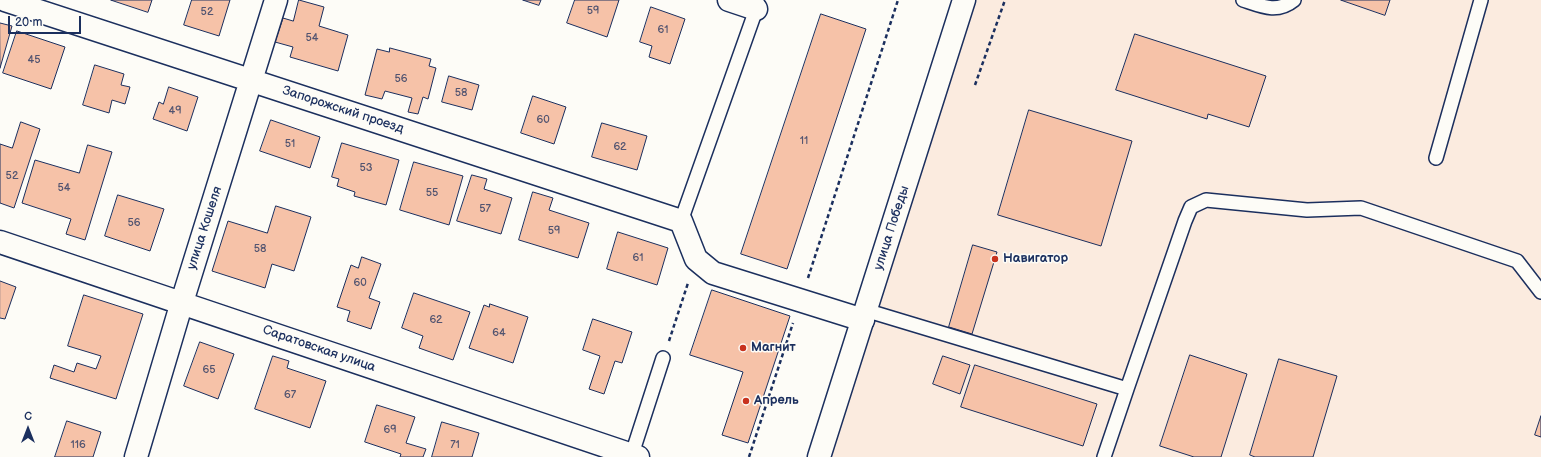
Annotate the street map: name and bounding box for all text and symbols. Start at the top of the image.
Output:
house number: 59 [587,4,599,18]
house number: 52 [201,5,213,19]
scale bar [10,8,83,34]
text: 20 m [15,15,42,30]
house number: 61 [658,23,668,37]
house number: 54 [305,31,319,45]
house number: 45 [27,53,41,67]
house number: 56 [394,72,408,86]
street label: Запорожский проезд [280,83,406,137]
house number: 58 [455,86,467,100]
house number: 49 [168,104,182,118]
house number: 60 [536,113,550,127]
house number: 11 [800,134,808,148]
house number: 51 [285,137,295,151]
house number: 62 [613,140,627,154]
house number: 53 [359,161,373,175]
house number: 52 [6,169,18,183]
house number: 54 [57,181,71,195]
street label: улица Кошеля [184,184,226,272]
street label: улица Победы [871,184,913,272]
house number: 55 [426,186,438,200]
house number: 57 [479,202,491,216]
house number: 56 [127,216,141,230]
house number: 59 [548,224,560,238]
house number: 58 [254,242,266,256]
house number: 61 [633,251,643,265]
place label: Навигатор [1003,251,1068,267]
marker: Навигатор [990,254,1000,264]
house number: 60 [353,276,367,290]
house number: 62 [429,313,443,327]
street label: Саратовская улица [261,322,377,376]
house number: 64 [492,326,506,340]
place label: Магнит [751,340,796,356]
marker: Магнит [738,343,748,353]
house number: 65 [202,363,216,377]
house number: 67 [284,388,296,402]
place label: Апрель [754,393,799,409]
marker: Апрель [741,396,751,406]
north arrow [8,409,48,449]
text: С [24,410,32,423]
house number: 69 [383,423,397,437]
house number: 116 [70,438,86,452]
house number: 71 [450,438,460,452]

